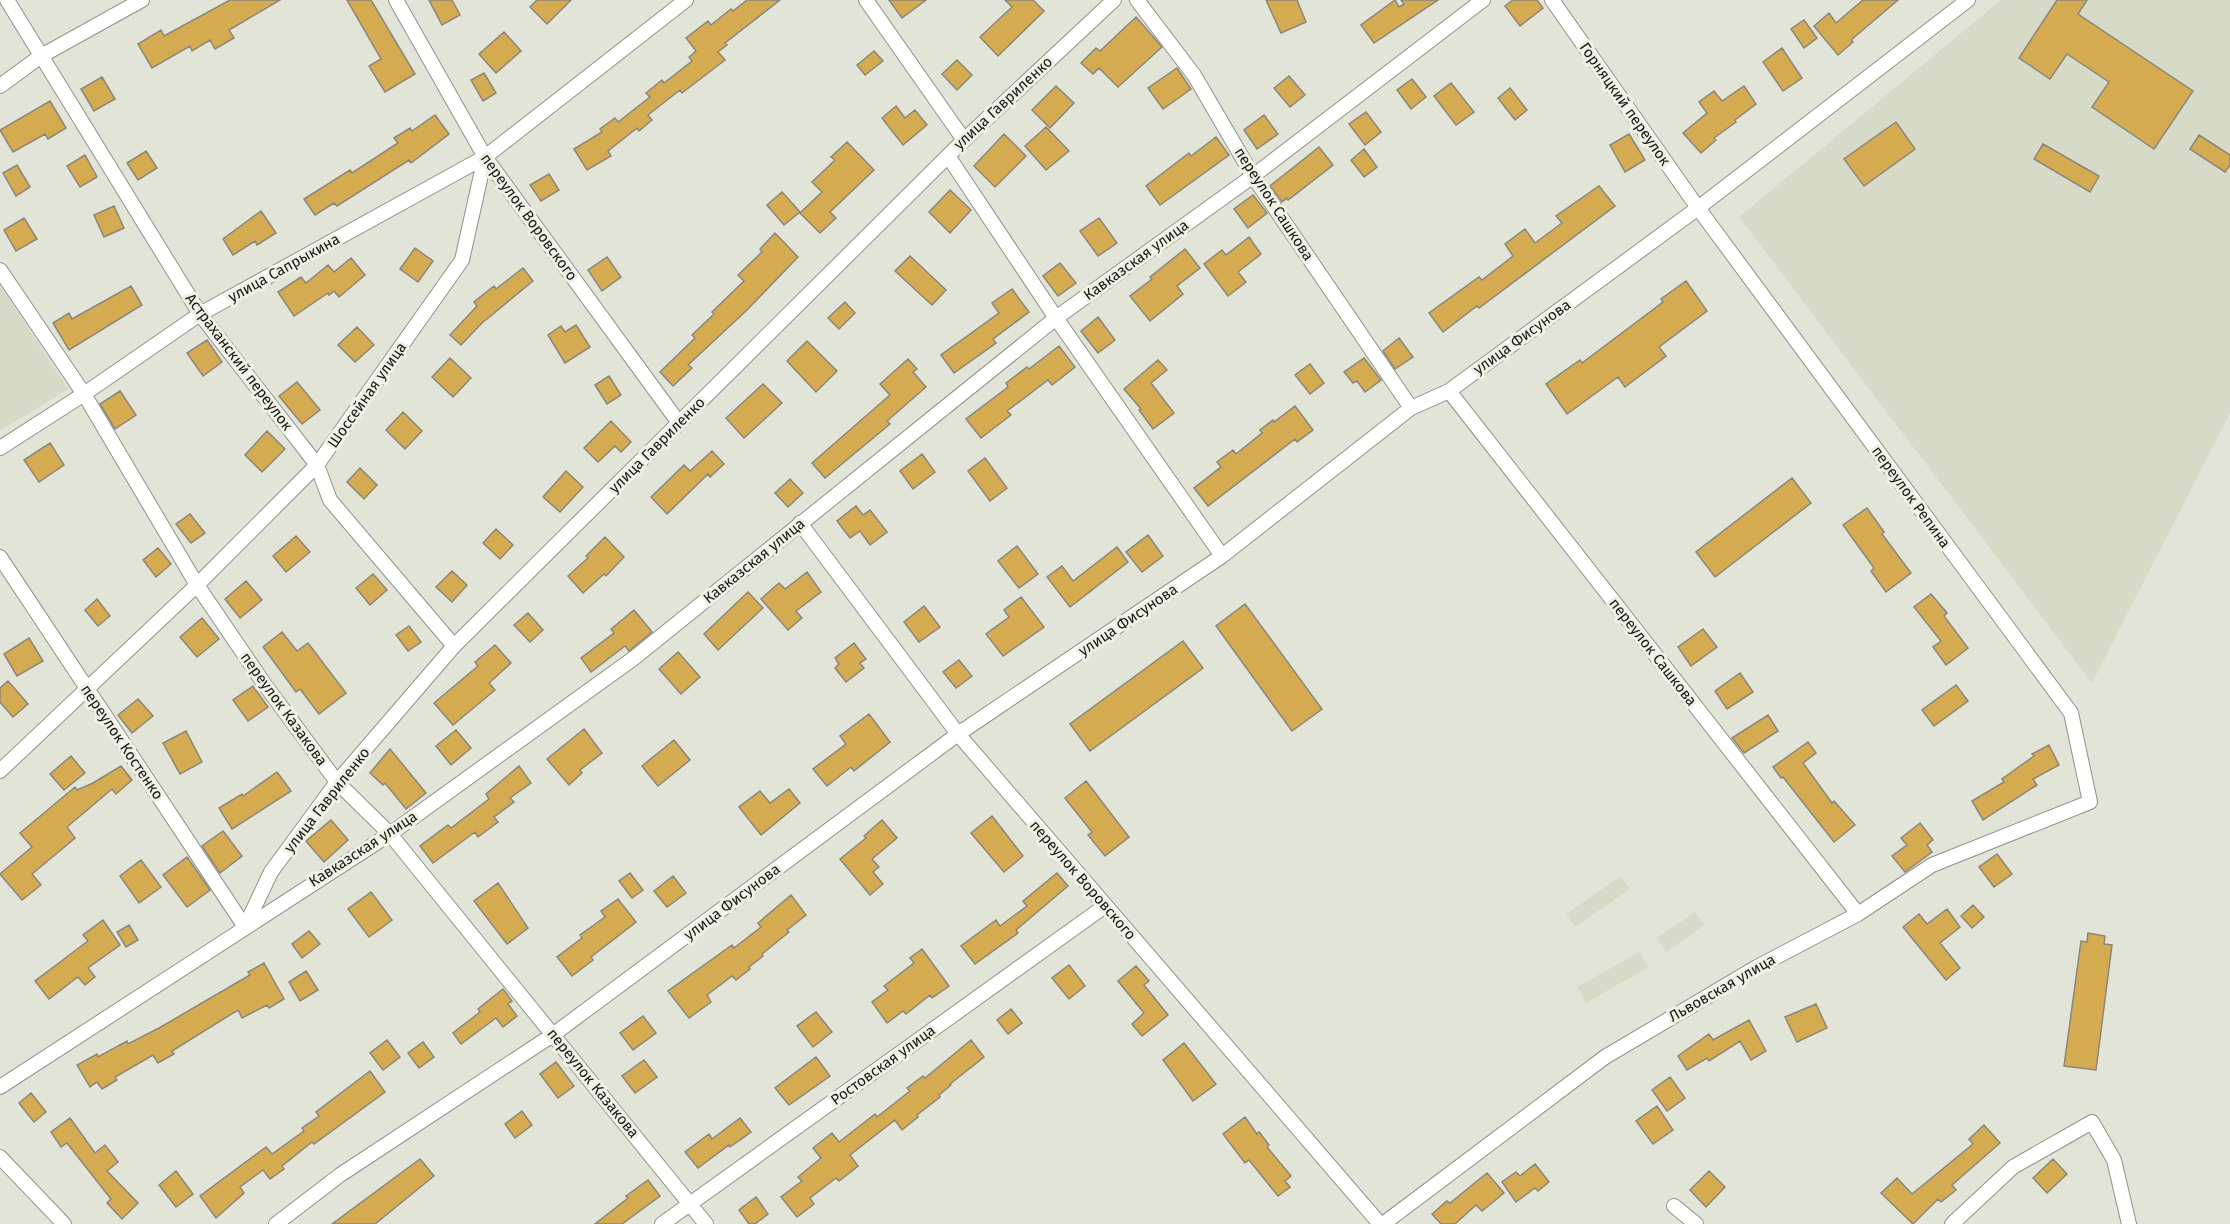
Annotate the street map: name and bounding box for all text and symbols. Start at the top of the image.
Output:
street label: Горняцкий переулок [1576,39,1674,169]
street label: улица Гавриленко [950,53,1056,153]
street label: переулок Сашкова [1231,144,1317,264]
street label: переулок Воровского [477,150,581,284]
street label: Кавказская улица [1080,216,1192,304]
street label: улица Сапрыкина [225,230,343,306]
street label: Астраханский переулок [182,290,297,434]
street label: улица Фисунова [1470,296,1574,378]
street label: Шоссейная улица [324,339,410,451]
street label: улица Гавриленко [605,393,709,497]
street label: переулок Репина [1868,442,1954,552]
street label: Кавказская улица [700,515,808,607]
street label: улица Фисунова [1075,580,1181,660]
street label: переулок Сашкова [1605,595,1701,709]
street label: переулок Казакова [237,649,331,769]
street label: переулок Костенко [77,681,167,803]
street label: улица Гавриленко [280,744,374,856]
street label: Кавказская улица [305,807,421,891]
street label: переулок Воровского [1026,816,1140,944]
street label: улица Фисунова [680,860,784,944]
street label: Львовская улица [1665,950,1779,1026]
street label: Ростовская улица [827,1021,939,1109]
street label: переулок Казакова [543,1025,643,1141]

